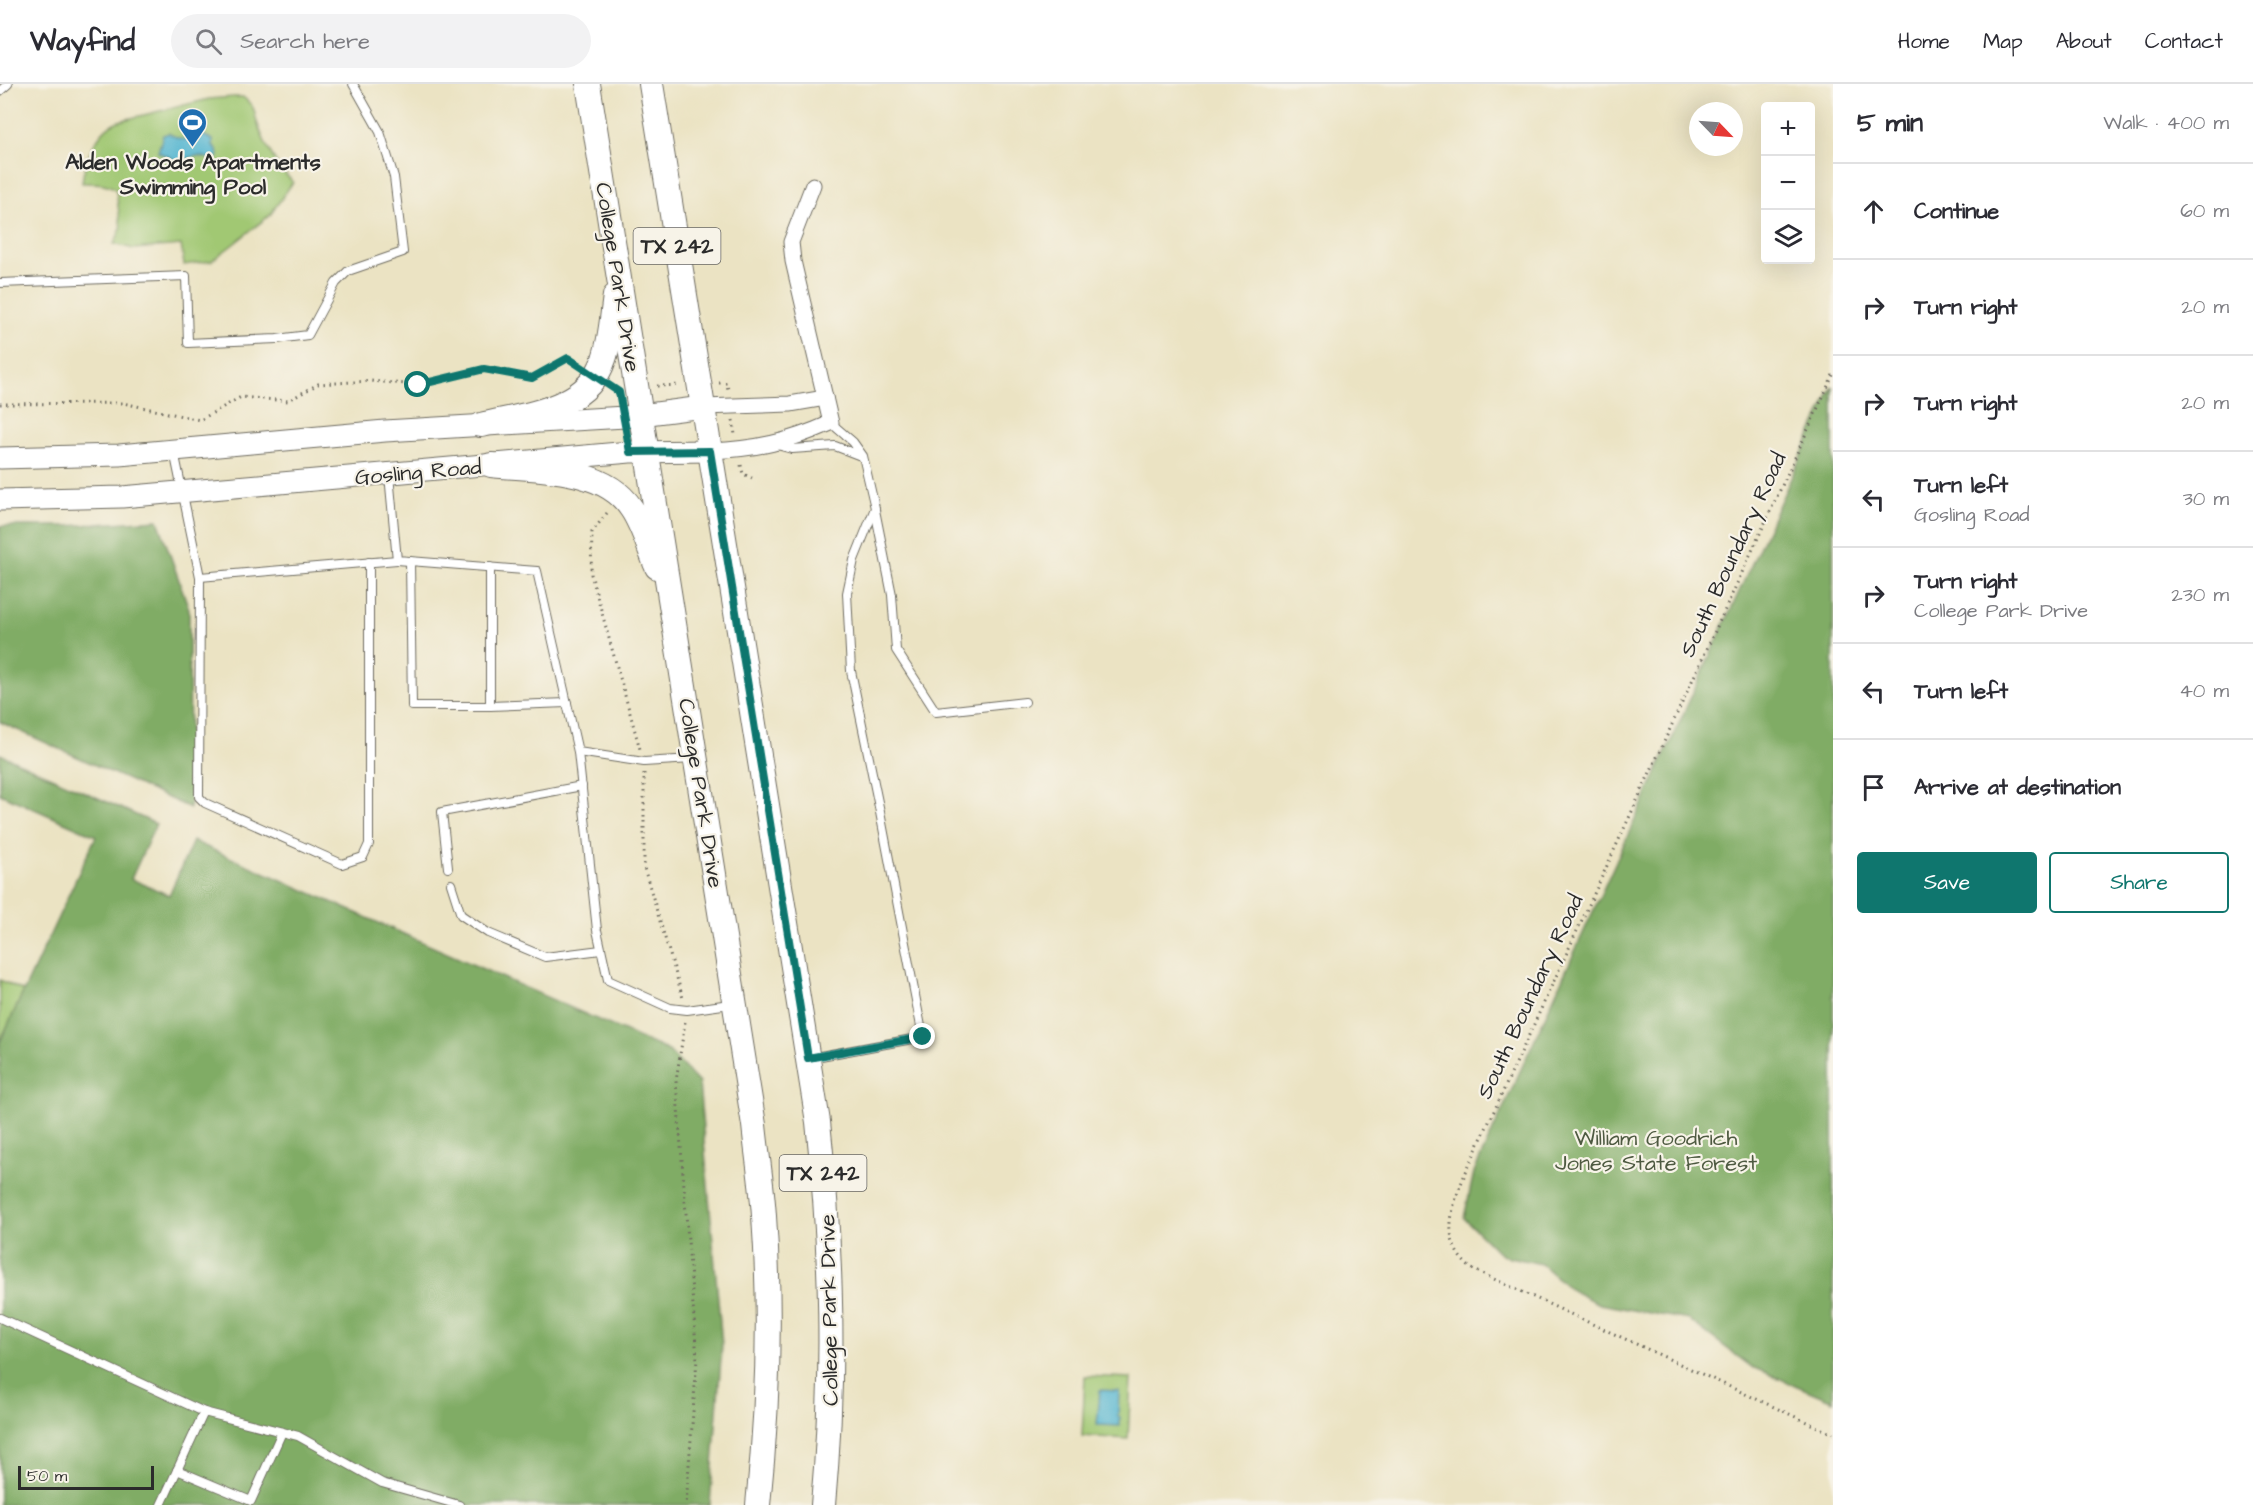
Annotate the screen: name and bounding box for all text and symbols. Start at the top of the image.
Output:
search box [171,14,591,68]
text: Wayfind [30,22,135,61]
icon: search [192,25,225,58]
text: Search here [240,26,370,57]
text: Home [1898,27,1950,56]
text: Map [1983,27,2023,56]
text: About [2056,27,2112,56]
text: Contact [2145,27,2223,56]
north arrow [1689,102,1743,156]
map controls [1761,102,1815,264]
button: + [1761,102,1815,156]
text: 5 min [1857,105,1923,141]
sports icon: Alden Woods Apartments Swimming Pool [177,106,209,148]
text: Walk · 400 m [2103,109,2229,137]
place label: Alden Woods Apartments Swimming Pool [65,147,321,204]
button: − [1761,156,1815,210]
street label: College Park Drive [586,180,648,375]
icon: ahead [1857,195,1890,228]
text: Continue [1914,196,1999,227]
text: 60 m [2180,197,2229,225]
button: layers [1761,210,1815,264]
road number: TX 242 [634,228,720,264]
icon: right [1857,291,1890,324]
text: Turn right [1914,292,2017,323]
text: 20 m [2181,293,2229,321]
route start [404,371,430,397]
icon: right [1857,387,1890,420]
text: Turn right [1914,388,2017,419]
text: 20 m [2181,389,2229,417]
street label: South Boundary Road [1672,447,1795,662]
street label: Gosling Road [353,452,483,494]
text: Turn left [1914,470,2008,501]
icon: left [1857,483,1890,516]
text: 30 m [2183,485,2229,513]
text: Gosling Road [1914,501,2030,529]
text: Turn right [1914,566,2017,597]
icon: right [1857,579,1890,612]
text: 230 m [2171,581,2229,609]
text: College Park Drive [1914,597,2088,625]
icon: left [1857,675,1890,708]
text: Turn left [1914,676,2008,707]
text: 40 m [2179,677,2229,705]
street label: College Park Drive [669,696,731,891]
icon: arrive [1857,771,1890,804]
text: Arrive at destination [1914,772,2121,803]
button: Save [1857,852,2037,913]
button: Share [2049,852,2229,913]
street label: South Boundary Road [1469,889,1592,1104]
route end [909,1023,935,1049]
park label: William Goodrich Jones State Forest [1555,1123,1757,1179]
road number: TX 242 [780,1155,866,1191]
street label: College Park Drive [812,1214,848,1406]
scale bar [18,1463,154,1490]
text: 50 m [27,1465,67,1487]

